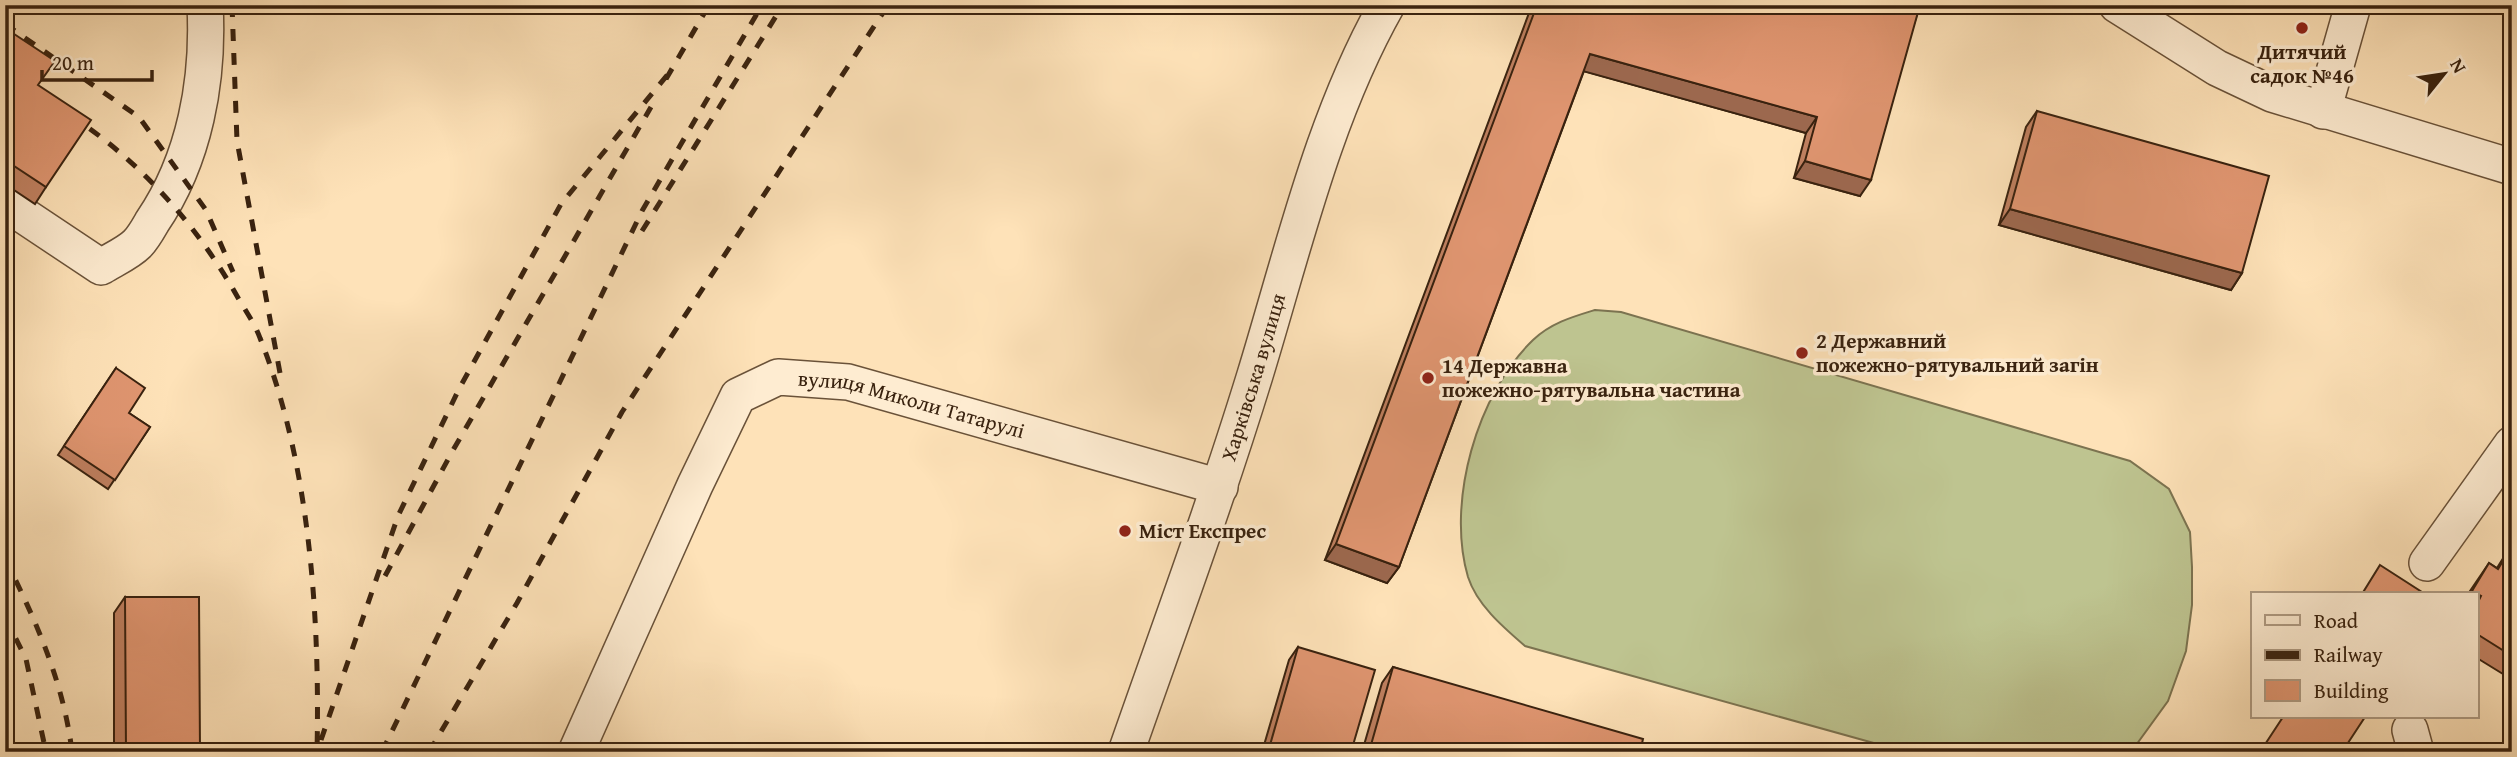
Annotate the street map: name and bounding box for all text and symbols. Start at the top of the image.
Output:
marker: Дитячий садок №46 [2294,20,2310,36]
place label: Дитячий садок №46 [2250,36,2354,91]
scale bar [42,38,152,82]
north arrow [2408,38,2478,108]
text: 20 m [52,47,94,78]
text: N [2443,53,2474,78]
street label: Харківська вулиця [1213,289,1293,465]
place label: 2 Державний пожежно-рятувальний загін [1816,325,2099,380]
marker: 2 Державний пожежно-рятувальний загін [1794,345,1810,361]
place label: 14 Державна пожежно-рятувальна частина [1442,350,1741,405]
street label: вулиця Миколи Татарулі [797,362,1028,446]
marker: 14 Державна пожежно-рятувальна частина [1420,370,1436,386]
place label: Міст Експрес [1139,515,1266,546]
marker: Міст Експрес [1117,523,1133,539]
legend [2251,592,2478,718]
text: Road [2314,605,2359,636]
text: Railway [2314,639,2383,670]
text: Building [2314,675,2389,706]

